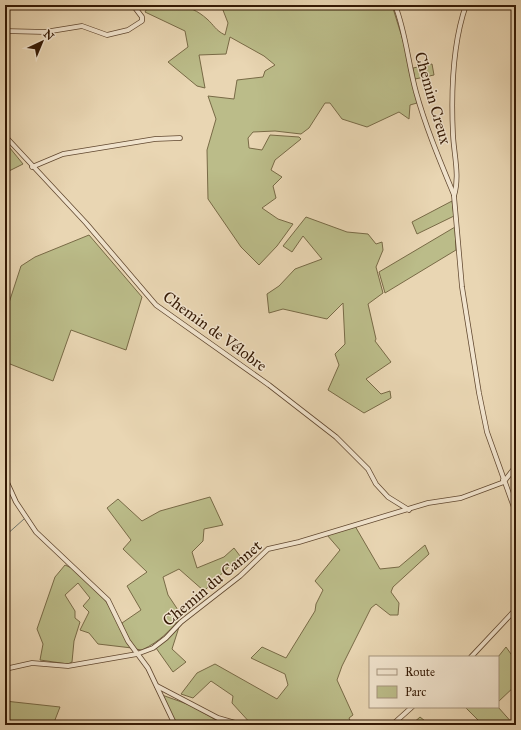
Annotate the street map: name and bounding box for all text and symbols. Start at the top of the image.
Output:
north arrow [22,22,62,62]
text: N [41,27,57,44]
street label: Chemin Creux [411,49,455,147]
street label: Chemin de Vélobre [159,287,271,375]
street label: Chemin du Cannet [159,536,266,630]
legend [369,656,499,708]
text: Route [405,665,435,679]
text: Parc [405,685,426,699]

